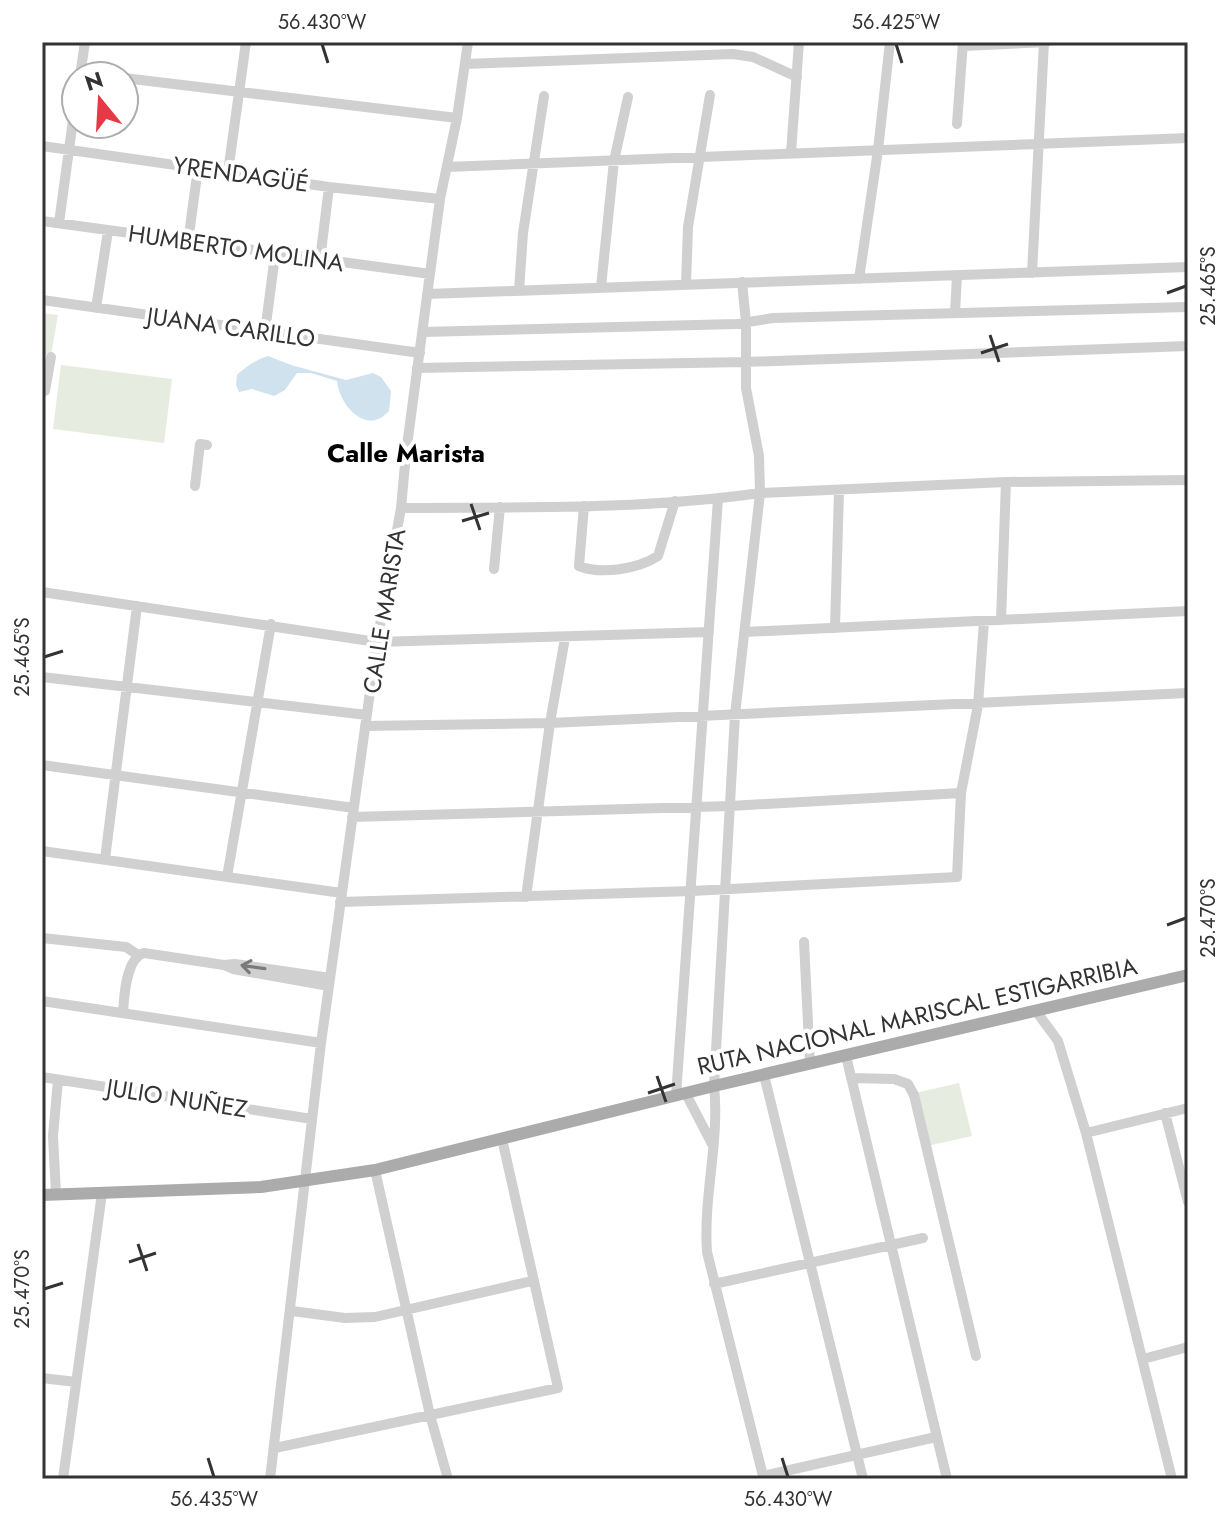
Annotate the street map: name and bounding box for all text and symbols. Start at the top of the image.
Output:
text: 56.430°W [278,8,367,37]
text: 56.425°W [852,8,940,37]
north arrow [60,60,140,140]
text: N [81,63,107,99]
street label: YRENDAGÜÉ [171,147,311,201]
street label: HUMBERTO MOLINA [126,216,346,280]
text: 25.465°S [1194,246,1223,326]
street label: JUANA CARILLO [142,297,317,356]
district label: Calle Marista [327,434,485,472]
street label: CALLE MARISTA [354,526,414,696]
text: 25.465°S [8,617,37,697]
text: 25.470°S [1194,878,1223,958]
street label: RUTA NACIONAL MARISCAL ESTIGARRIBIA [694,948,1141,1084]
one-way arrow [240,959,266,974]
street label: JULIO NUÑEZ [101,1069,250,1126]
text: 25.470°S [8,1249,37,1329]
text: 56.435°W [170,1485,258,1514]
text: 56.430°W [744,1485,833,1514]

